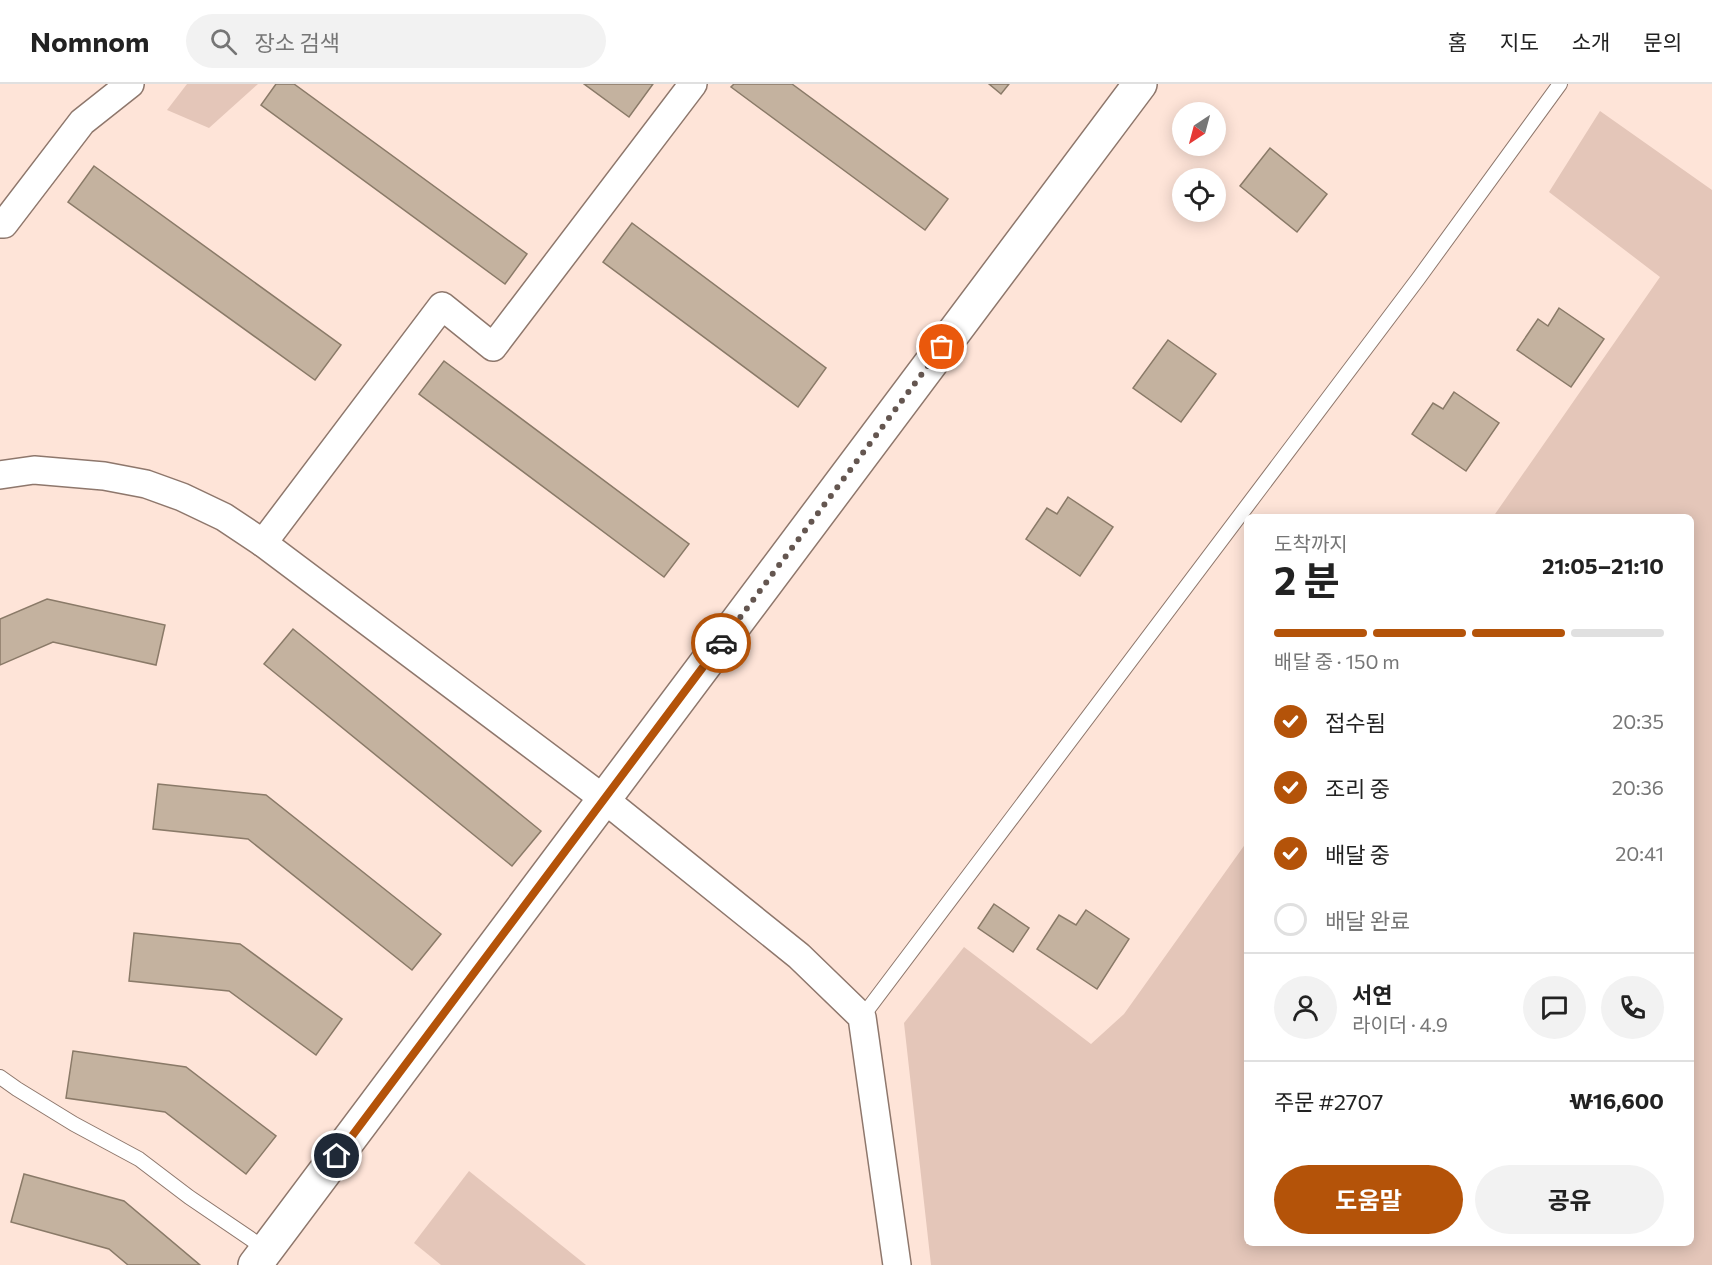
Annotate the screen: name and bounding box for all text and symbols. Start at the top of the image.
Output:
search box [186,14,606,68]
text: Nomnom [30,24,150,58]
icon: search [207,25,240,58]
text: 장소 검색 [255,29,340,56]
text: 홈 [1448,29,1467,54]
text: 지도 [1500,29,1539,54]
text: 소개 [1572,29,1610,54]
text: 문의 [1643,29,1682,54]
north arrow [1172,102,1226,156]
map controls [1172,102,1226,222]
button: locate [1172,168,1226,222]
pin [916,321,967,372]
icon: bag [925,330,958,363]
text: 도착까지 [1274,531,1348,555]
text: 21:05–21:10 [1542,552,1664,579]
text: 2 분 [1274,555,1340,603]
courier [691,613,751,673]
icon: car [705,627,738,660]
text: 배달 중 · 150 m [1274,649,1400,673]
icon: check [1274,705,1307,738]
text: 접수됨 [1325,709,1386,736]
text: 20:35 [1612,709,1664,733]
icon: check [1274,771,1307,804]
text: 조리 중 [1325,775,1390,802]
text: 20:36 [1612,775,1664,799]
icon: check [1274,837,1307,870]
text: 배달 중 [1325,841,1390,868]
text: 20:41 [1615,841,1664,865]
text: 배달 완료 [1325,907,1410,934]
button: person [1274,976,1337,1039]
button: chat [1523,976,1586,1039]
button: phone [1601,976,1664,1039]
text: 서연 [1352,981,1392,1008]
text: 라이더 · 4.9 [1352,1012,1448,1036]
text: ₩16,600 [1569,1087,1664,1114]
text: 주문 #2707 [1274,1088,1383,1115]
pin [311,1130,362,1181]
icon: home [320,1139,353,1172]
button: 도움말 [1274,1165,1463,1234]
button: 공유 [1475,1165,1664,1234]

